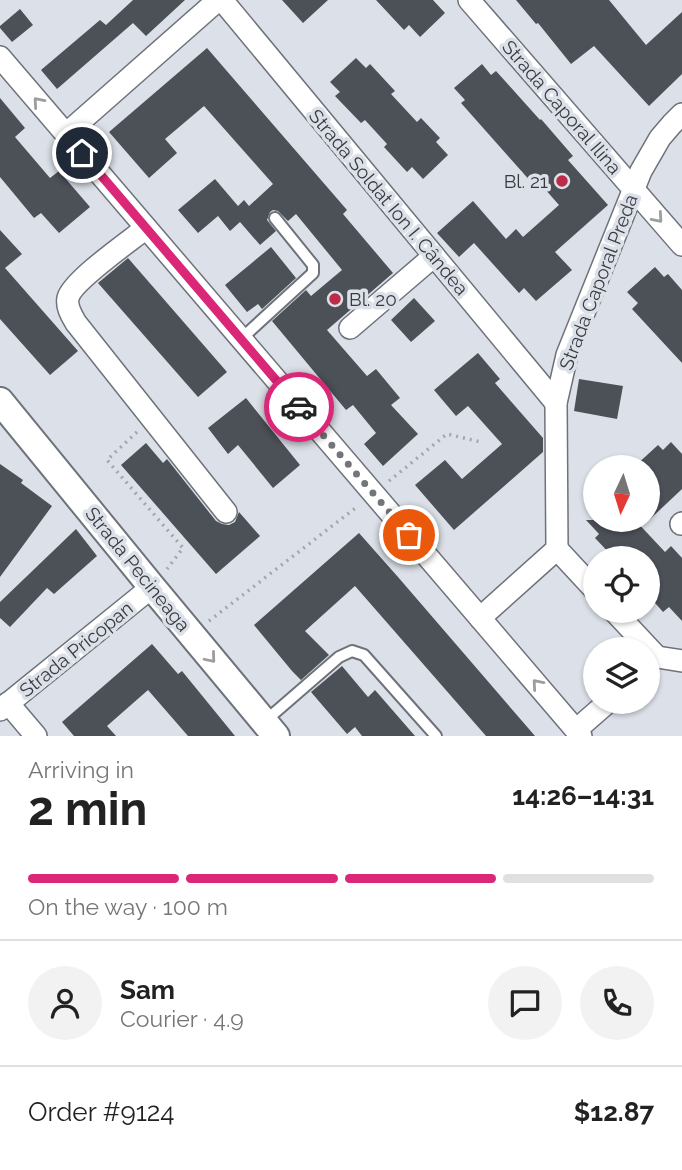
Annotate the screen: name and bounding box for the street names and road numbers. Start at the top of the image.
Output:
street label: Strada Caporal Ilina [498,36,626,178]
street label: Strada Soldat Ion I. Cândea [305,105,473,299]
street label: Strada Caporal Preda [554,191,642,373]
street label: Strada Pecineaga [81,502,195,636]
street label: Strada Pricopan [15,597,137,701]

